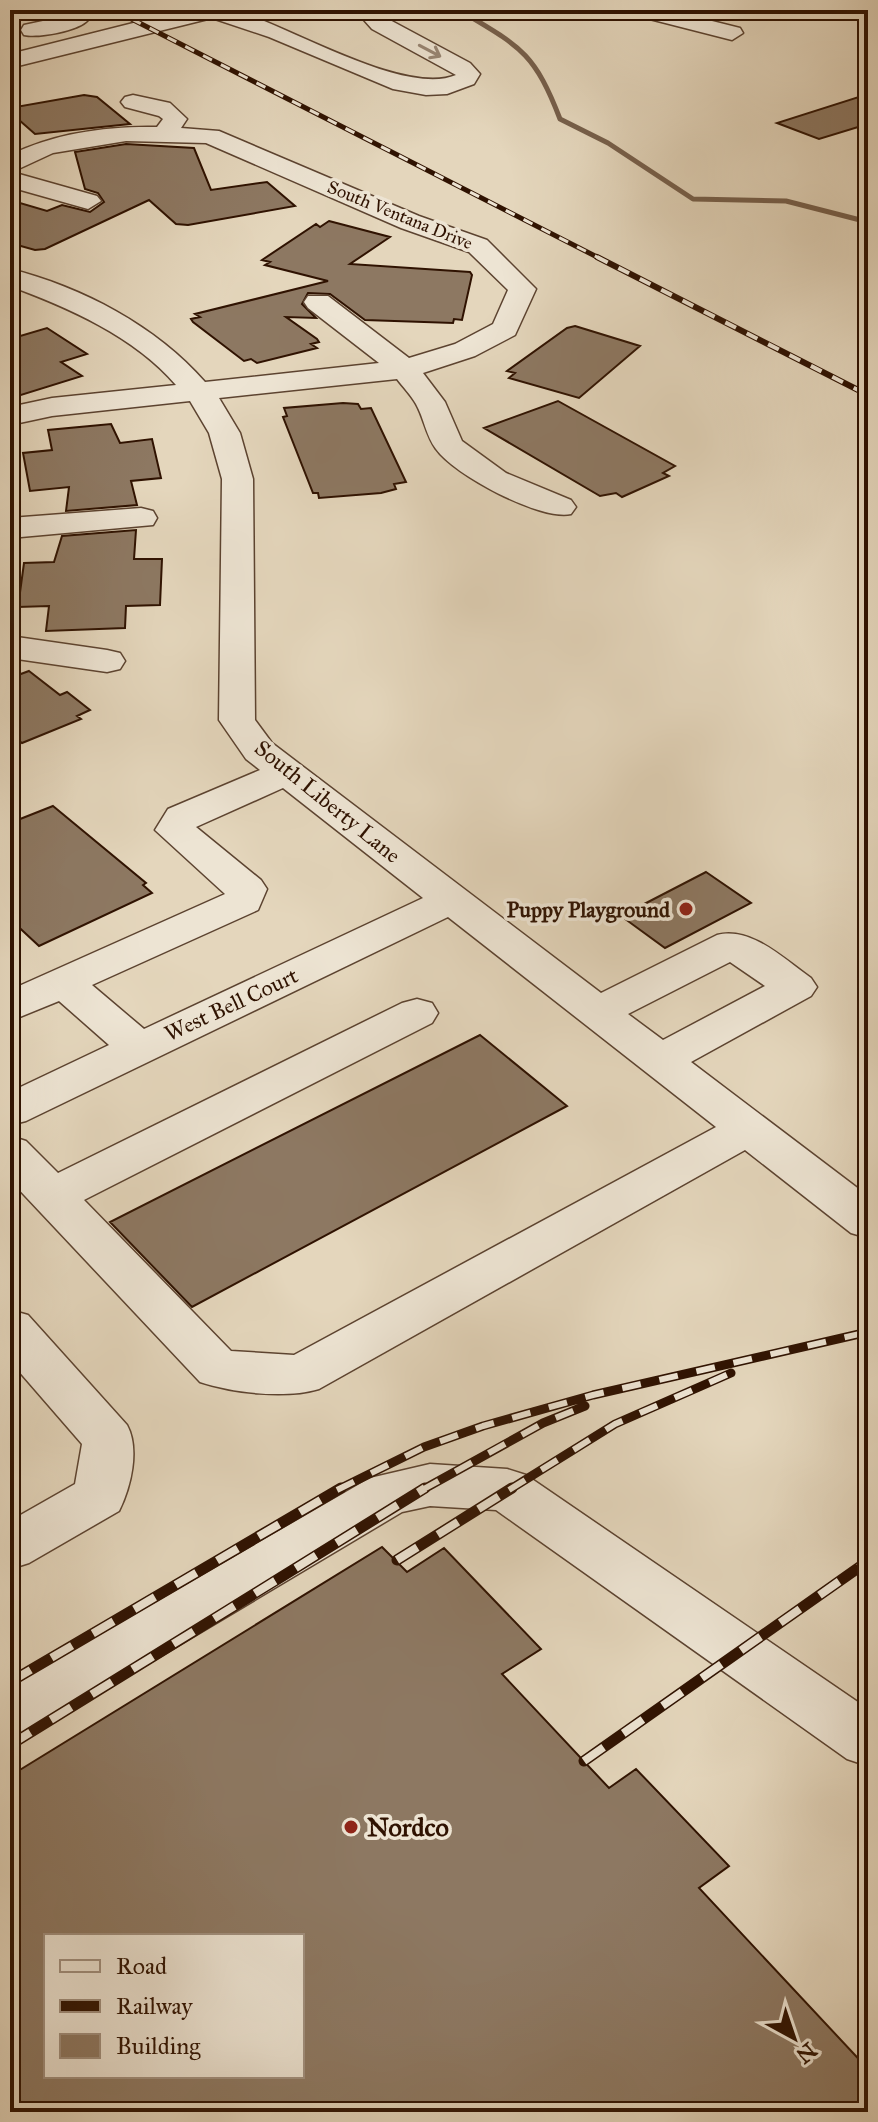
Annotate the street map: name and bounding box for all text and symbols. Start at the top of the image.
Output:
one-way arrow [418,44,442,60]
street label: South Ventana Drive [324,176,476,254]
street label: South Liberty Lane [249,734,406,869]
place label: Puppy Playground [507,896,671,923]
marker: Puppy Playground [677,900,695,918]
street label: West Bell Court [160,962,302,1047]
place label: Nordco [367,1811,449,1843]
marker: Nordco [342,1818,360,1836]
legend [44,1934,304,2078]
text: Road [116,1951,167,1981]
text: Railway [116,1991,193,2021]
north arrow [754,1998,834,2078]
text: Building [116,2031,201,2061]
text: N [790,2037,822,2069]

